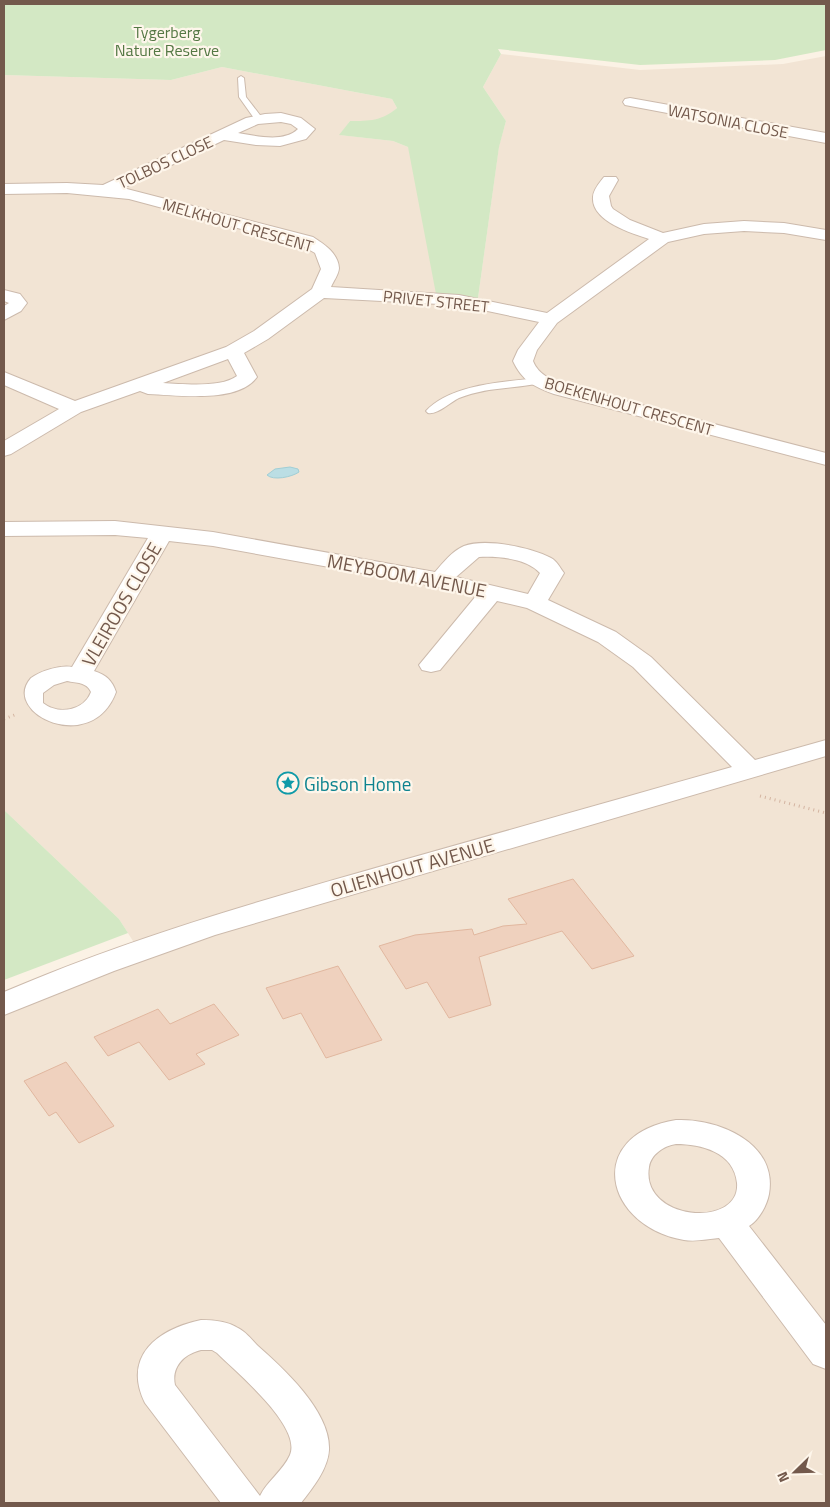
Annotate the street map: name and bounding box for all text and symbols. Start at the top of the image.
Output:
park label: Tygerberg Nature Reserve [115,20,219,62]
street label: WATSONIA CLOSE [666,98,790,144]
street label: TOLBOS CLOSE [113,129,217,195]
street label: MELKHOUT CRESCENT [160,192,317,258]
street label: PRIVET STREET [382,284,491,319]
street label: BOEKENHOUT CRESCENT [542,370,717,442]
street label: VLEIROOS CLOSE [74,537,168,671]
street label: MEYBOOM AVENUE [325,545,489,605]
place label: Gibson Home [304,769,411,798]
place icon: Gibson Home [276,771,300,795]
street label: OLIENHOUT AVENUE [327,830,497,904]
north arrow [770,1447,820,1497]
text: N [771,1469,794,1486]

